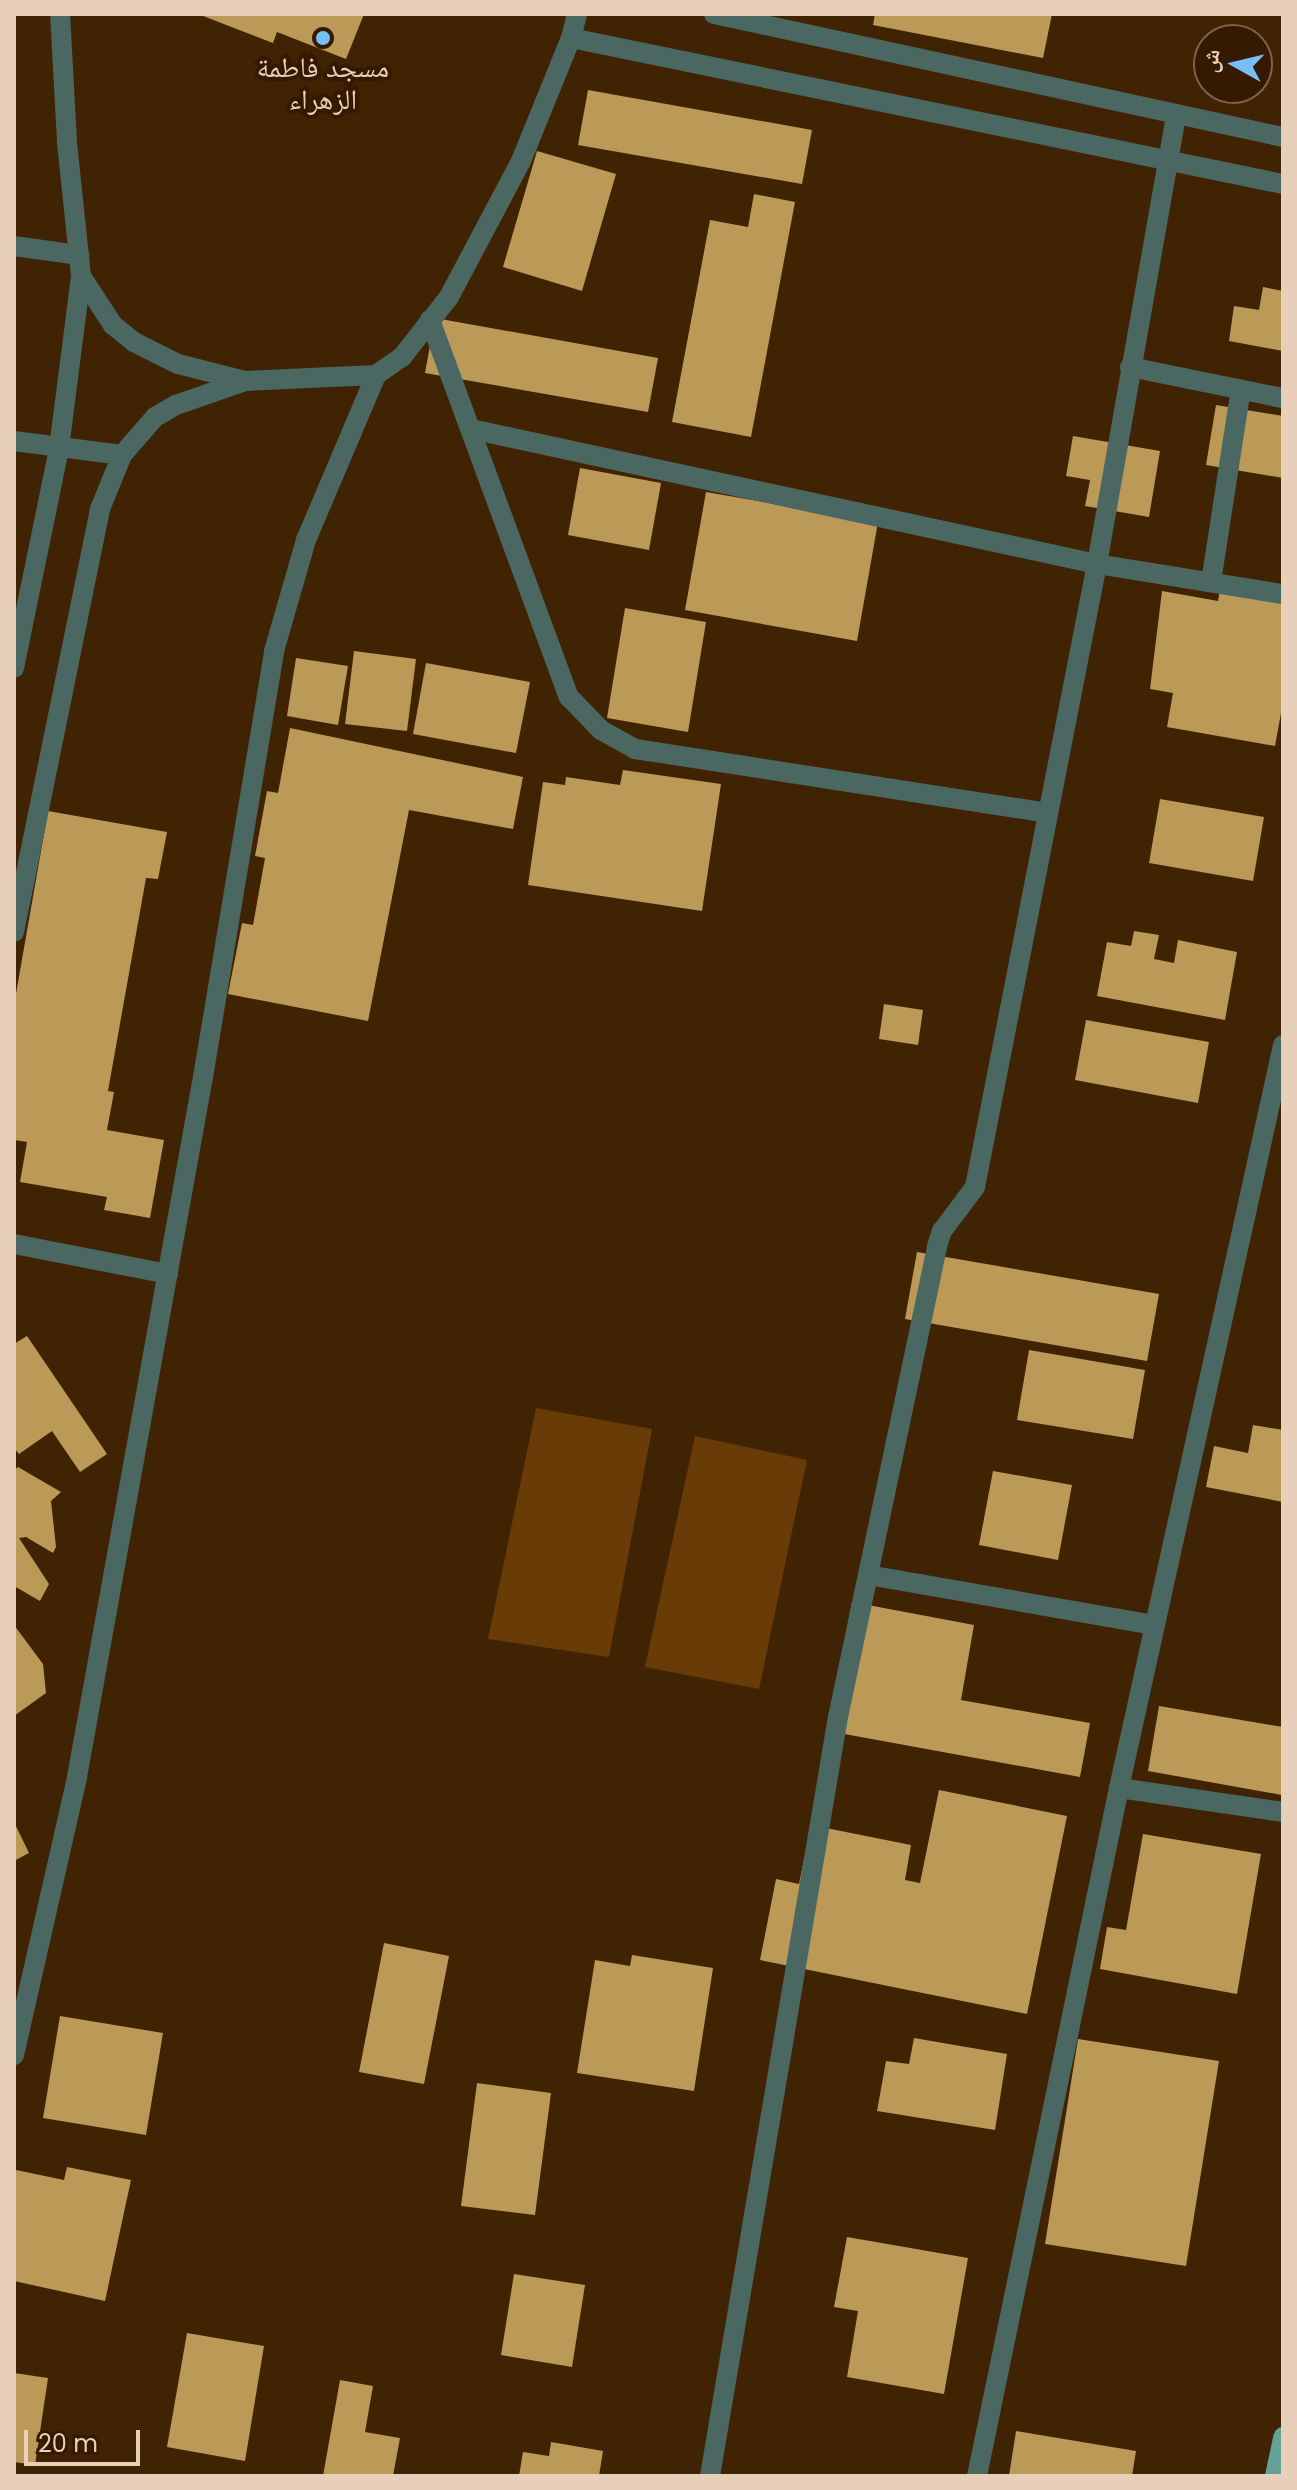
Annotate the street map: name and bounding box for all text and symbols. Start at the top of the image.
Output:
north arrow [1193,24,1273,104]
marker: مسجد فاطمة الزهراء [314,29,332,47]
text: ش [1194,47,1228,75]
place label: مسجد فاطمة الزهراء [257,51,389,117]
scale bar [28,2414,144,2464]
text: 20 m [38,2427,98,2460]

